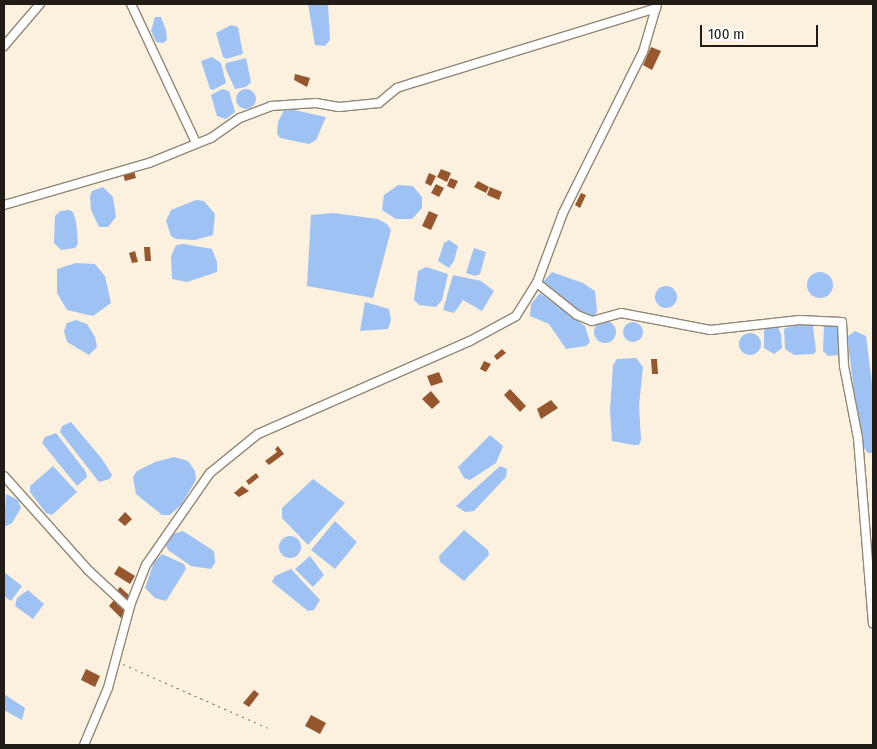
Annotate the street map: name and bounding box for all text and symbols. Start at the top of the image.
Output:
scale bar [702,15,820,47]
text: 100 m [708,25,745,43]

